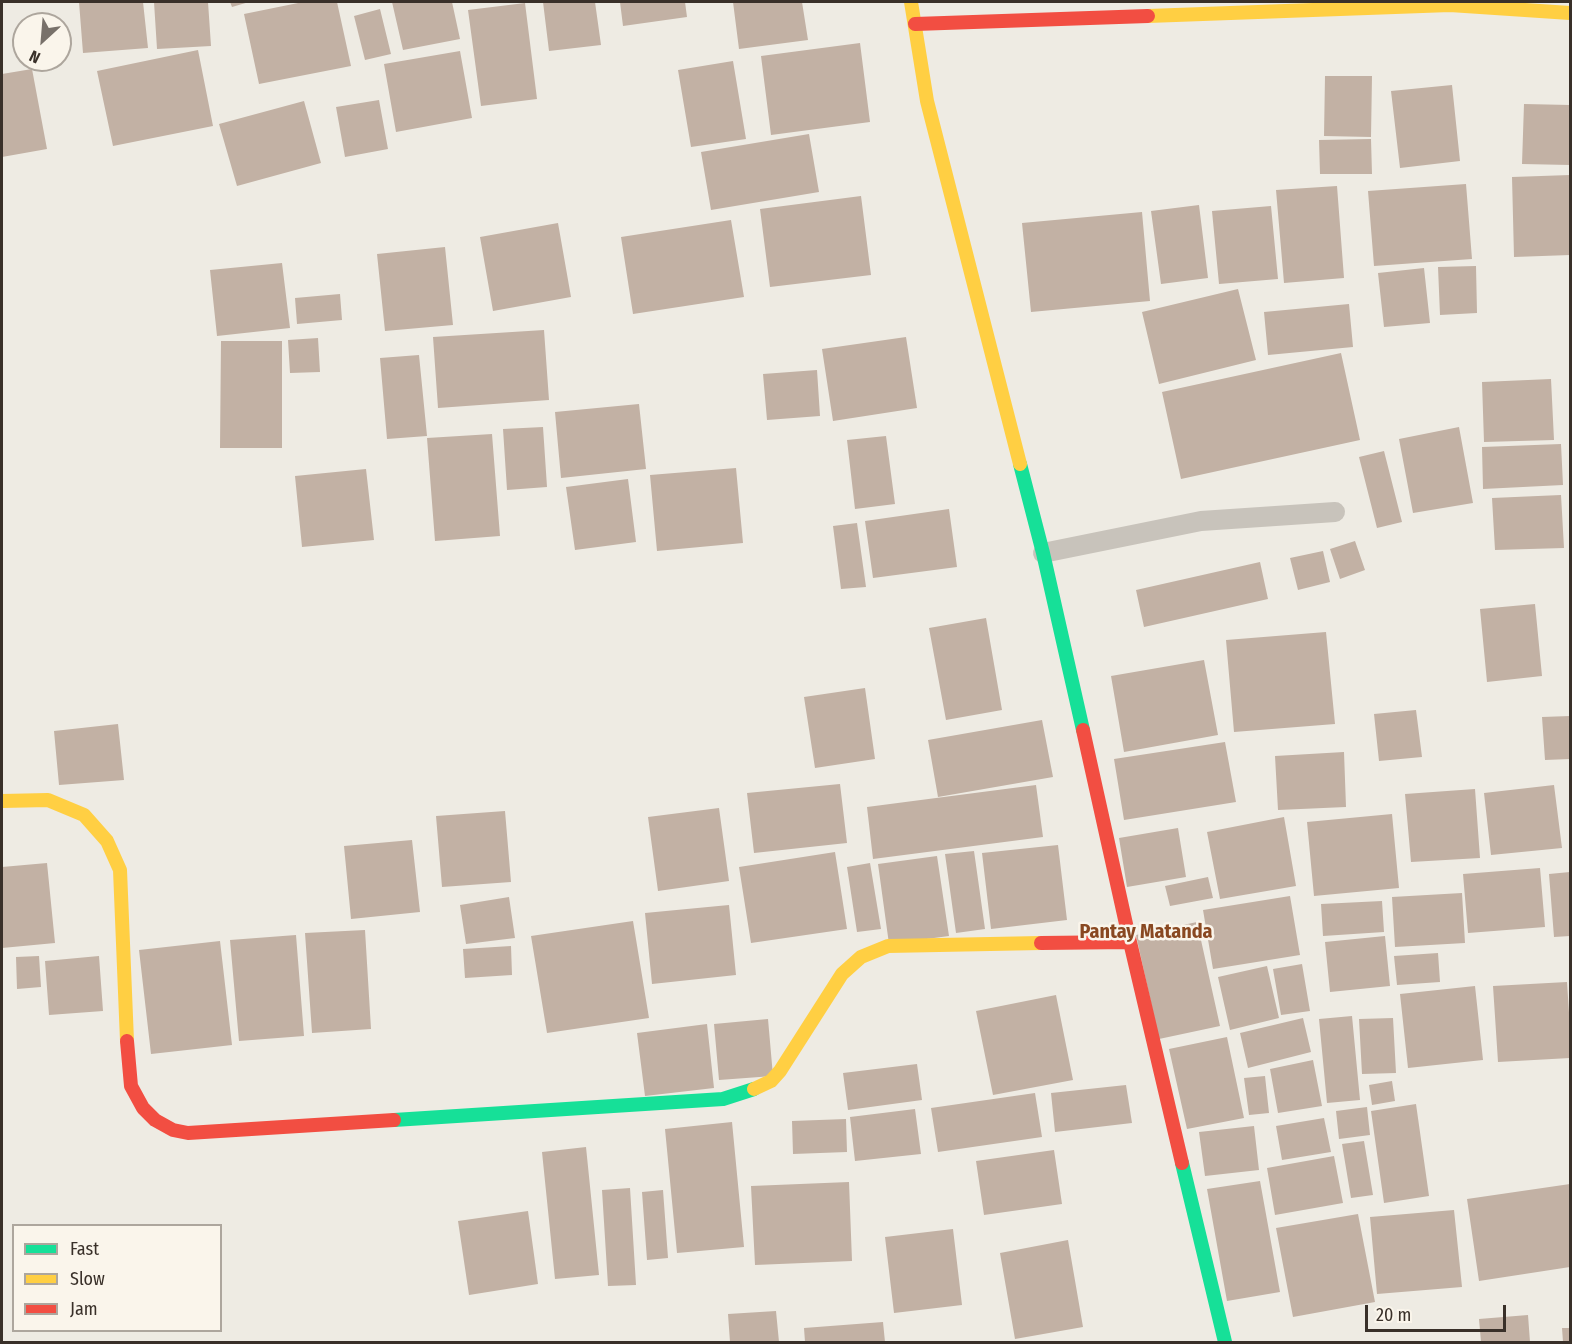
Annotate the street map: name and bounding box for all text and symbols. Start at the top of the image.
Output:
north arrow [12,12,72,72]
text: N [26,46,43,67]
district label: Pantay Matanda [1080,920,1212,944]
legend [12,1224,222,1332]
text: Fast [70,1238,99,1260]
text: Slow [70,1268,105,1290]
scale bar [1368,1293,1509,1331]
text: Jam [70,1298,98,1320]
text: 20 m [1376,1304,1411,1326]

